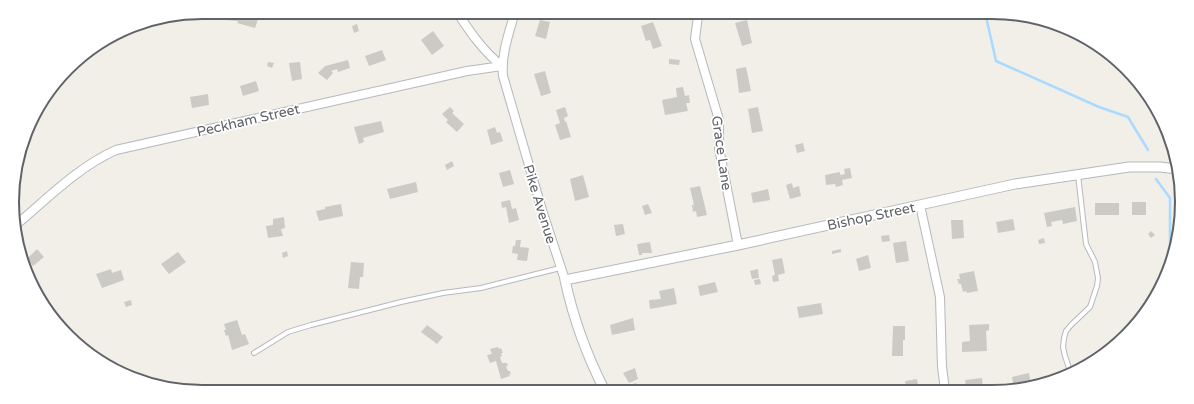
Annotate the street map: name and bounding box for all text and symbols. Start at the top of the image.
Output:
street label: Peckham Street [195,100,302,141]
street label: Grace Lane [708,115,735,192]
street label: Pike Avenue [519,162,560,246]
street label: Bishop Street [826,199,917,234]

